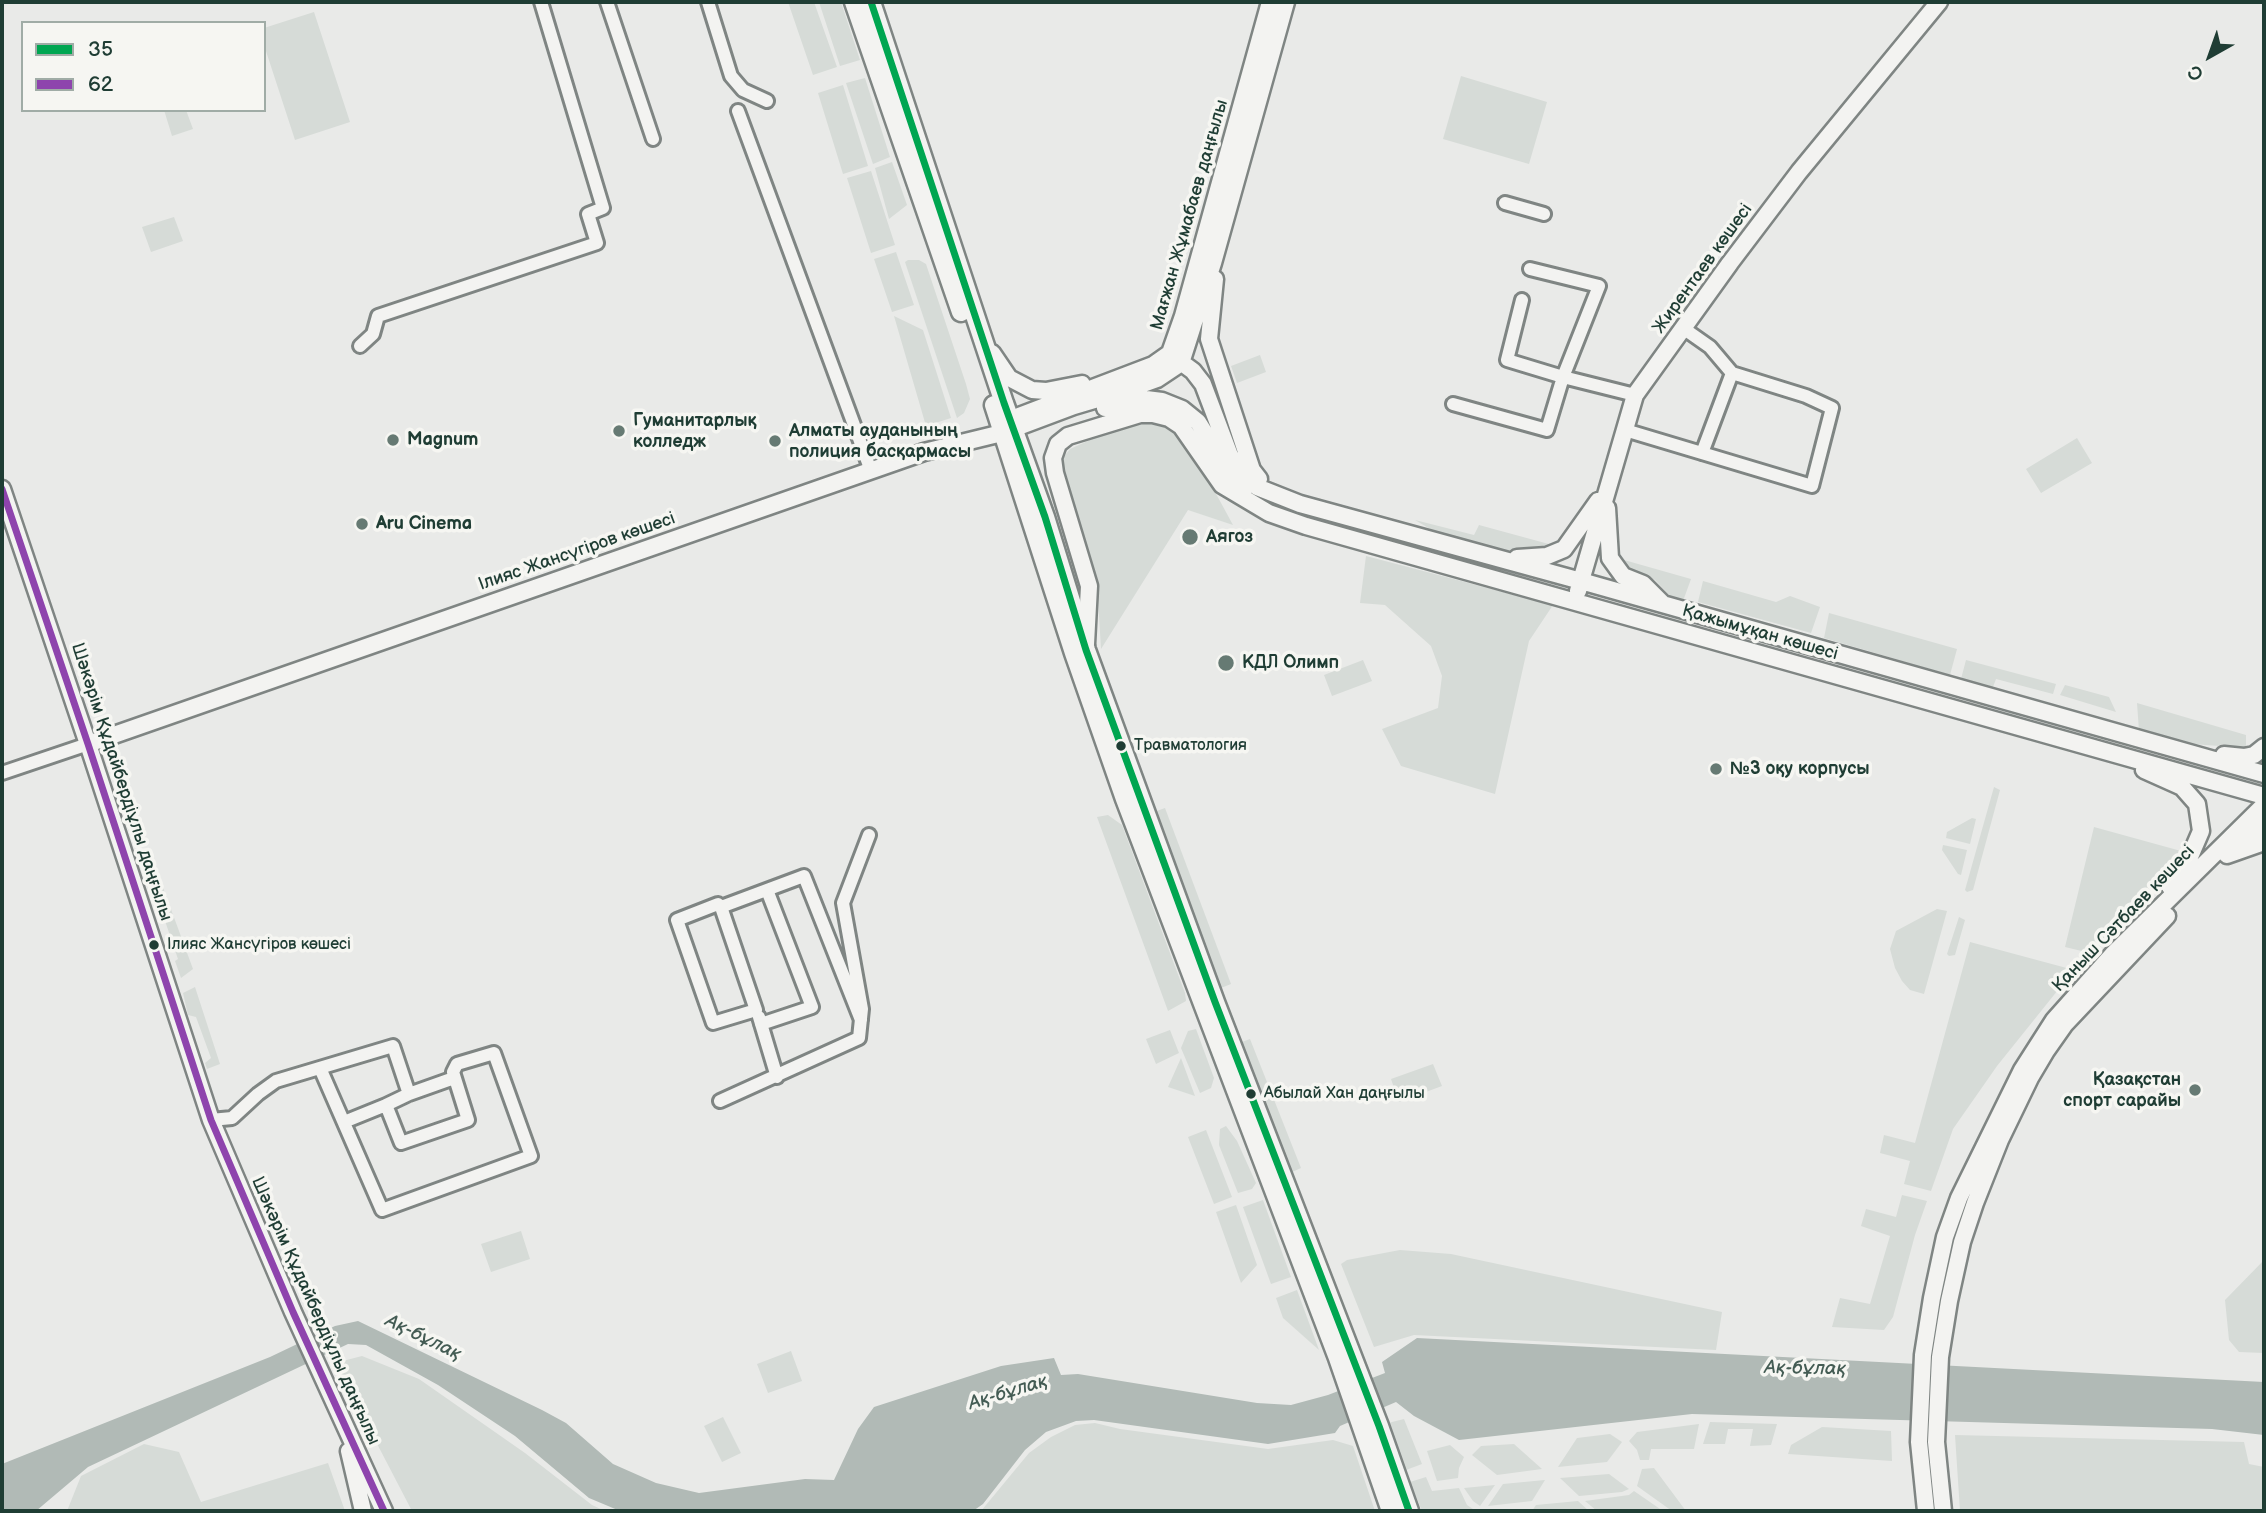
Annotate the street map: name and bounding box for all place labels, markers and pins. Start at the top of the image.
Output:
place label: Гуманитарлық колледж [633,410,757,452]
place label: Алматы ауданының полиция басқармасы [789,420,971,462]
marker: Гуманитарлық колледж [611,423,627,439]
place label: Magnum [407,429,478,451]
marker: Magnum [385,432,401,448]
marker: Алматы ауданының полиция басқармасы [767,433,783,449]
place label: Aru Cinema [376,513,472,535]
marker: Aru Cinema [354,516,370,532]
place label: Аягоз [1206,526,1253,548]
marker: Аягоз [1180,527,1200,547]
place label: КДЛ Олимп [1242,652,1339,674]
marker: КДЛ Олимп [1216,653,1236,673]
place label: Травматология [1134,736,1247,756]
marker: Травматология [1114,739,1128,753]
place label: №3 оқу корпусы [1730,758,1870,780]
marker: №3 оқу корпусы [1708,761,1724,777]
place label: Ілияс Жансүгіров көшесі [167,935,351,955]
marker: Ілияс Жансүгіров көшесі [147,938,161,952]
place label: Қазақстан спорт сарайы [2063,1069,2181,1112]
marker: Қазақстан спорт сарайы [2187,1082,2203,1098]
place label: Абылай Хан даңғылы [1264,1084,1425,1104]
marker: Абылай Хан даңғылы [1244,1087,1258,1101]

